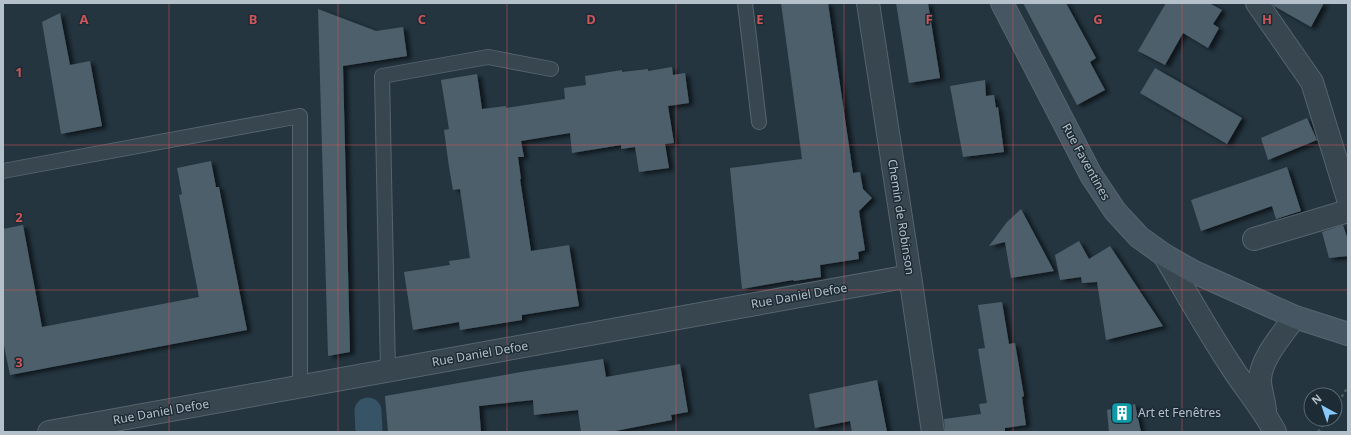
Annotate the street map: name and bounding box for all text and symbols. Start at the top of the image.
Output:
text: A [80,10,89,28]
text: B [249,10,257,28]
text: C [418,10,426,28]
text: D [586,10,596,28]
text: E [756,10,764,28]
text: F [925,10,933,28]
text: G [1093,10,1103,28]
text: H [1262,10,1272,28]
text: 1 [15,63,23,81]
street label: Rue Faventines [1058,120,1115,203]
street label: Chemin de Robinson [884,158,919,276]
text: 2 [15,208,23,226]
street label: Rue Daniel Defoe [749,279,849,312]
street label: Rue Daniel Defoe [430,337,530,370]
text: 3 [15,353,23,371]
north arrow [1303,387,1343,427]
text: N [1308,390,1325,408]
street label: Rue Daniel Defoe [111,395,211,428]
building icon: Art et Fenêtres [1109,400,1135,426]
place label: Art et Fenêtres [1138,404,1221,421]

